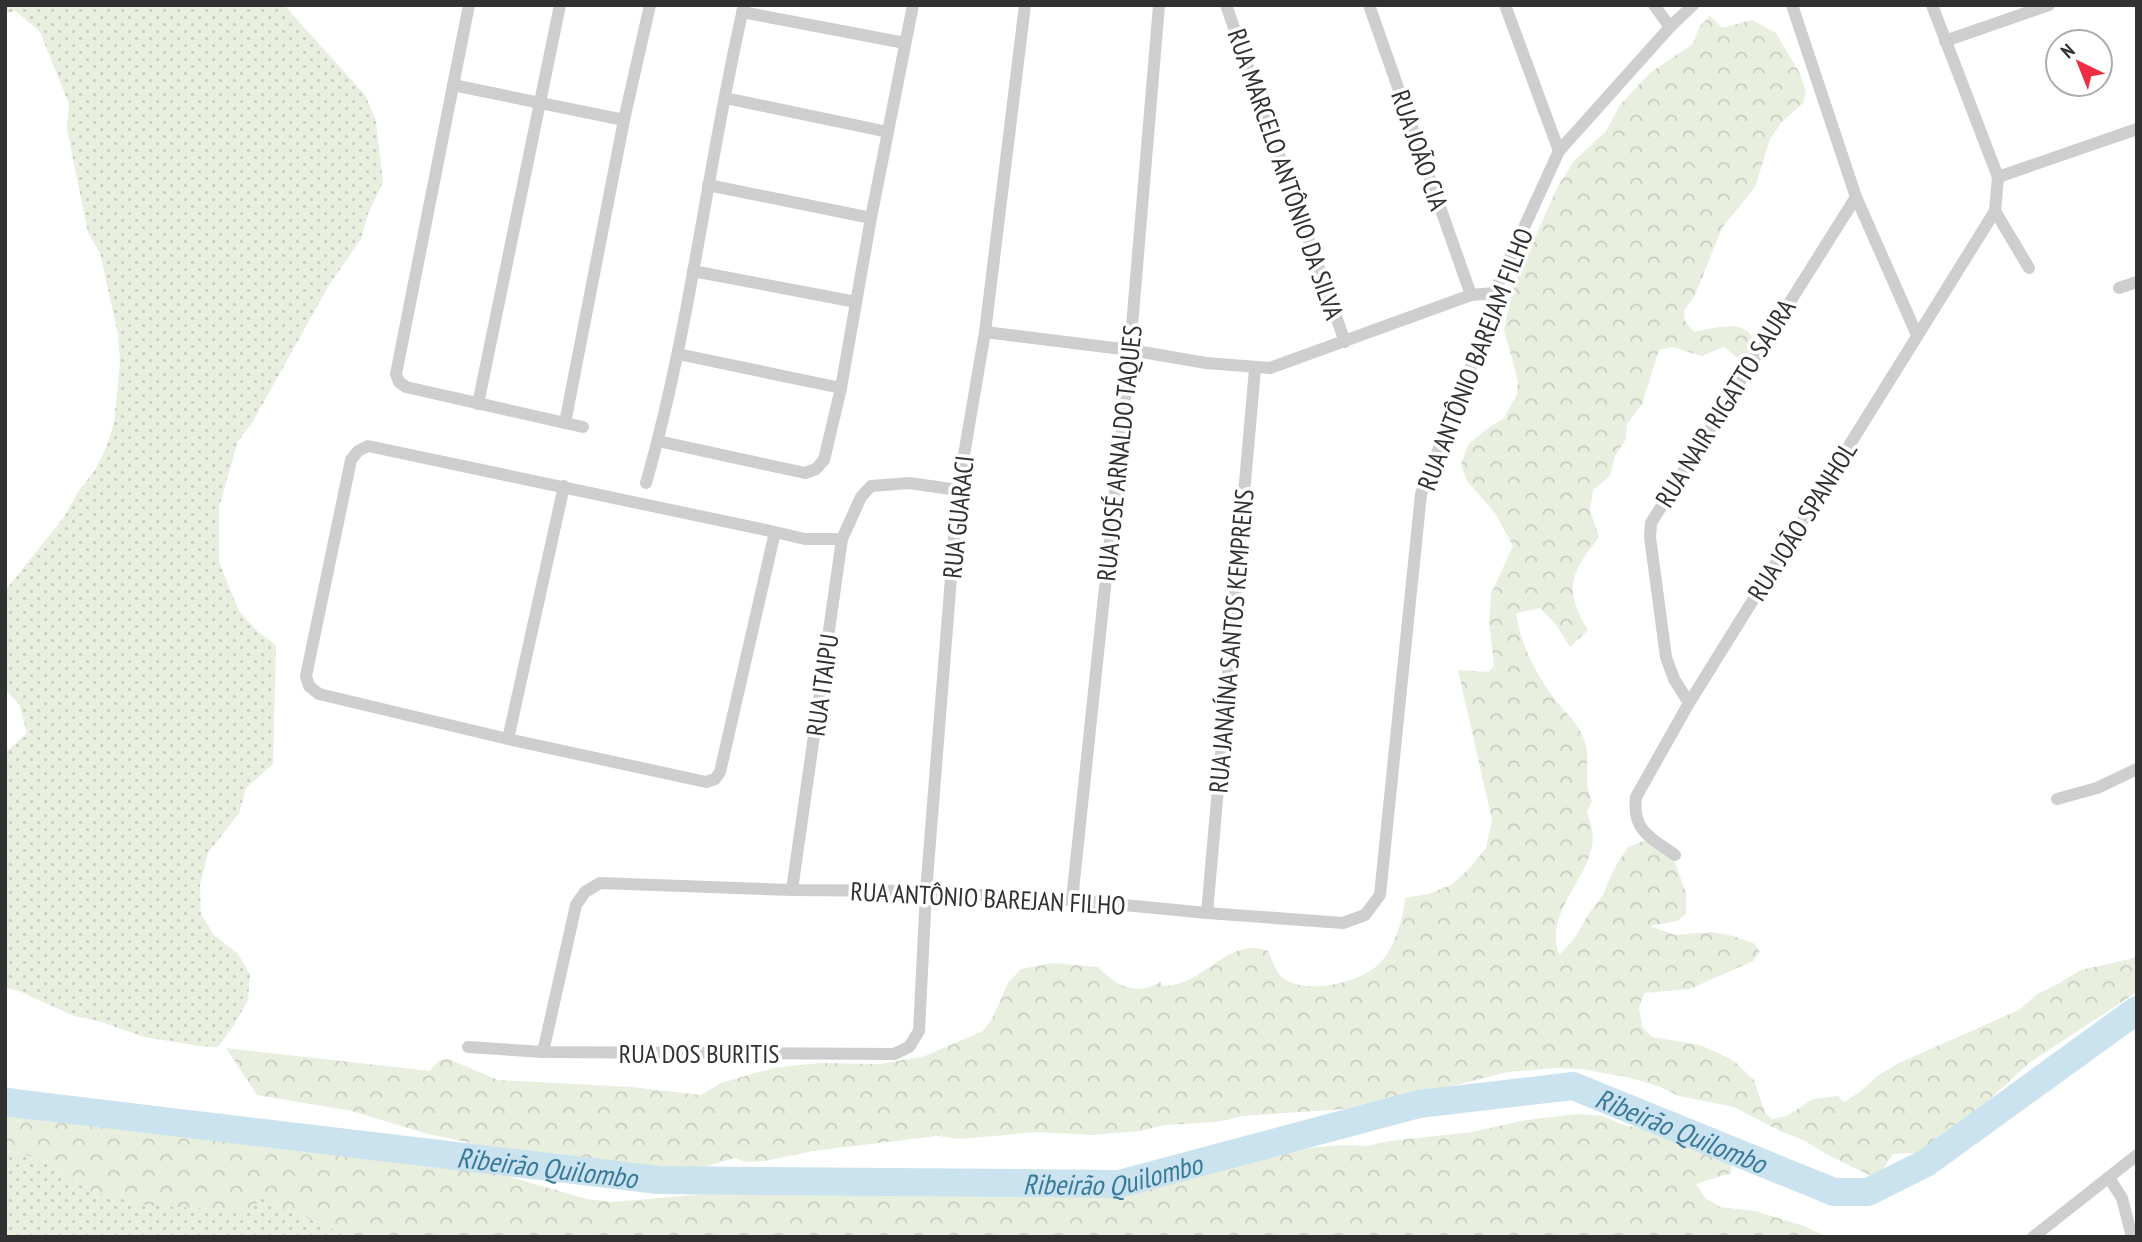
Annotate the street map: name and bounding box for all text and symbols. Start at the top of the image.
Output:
street label: RUA MARCELO ANTÔNIO DA SILVA [1221,24,1352,324]
north arrow [2044,28,2114,98]
text: N [2055,38,2079,63]
street label: RUA JOÃO CIA [1384,86,1456,215]
street label: RUA ANTÔNIO BAREJAM FILHO [1410,223,1540,495]
street label: RUA NAIR RIGATTO SAURA [1648,292,1803,513]
street label: RUA JOSÉ ARNALDO TAQUES [1089,323,1149,583]
street label: RUA JOÃO SPANHOL [1740,435,1864,607]
street label: RUA GUARACI [935,454,981,580]
street label: RUA JANAÍNA SANTOS KEMPRENS [1201,488,1261,794]
street label: RUA ITAIPU [799,632,845,738]
street label: RUA ANTÔNIO BAREJAN FILHO [850,874,1126,922]
street label: RUA DOS BURITIS [619,1037,779,1070]
water label: Ribeirão Quilombo [1590,1079,1774,1182]
water label: Ribeirão Quilombo [455,1138,641,1196]
water label: Ribeirão Quilombo [1023,1144,1208,1203]

